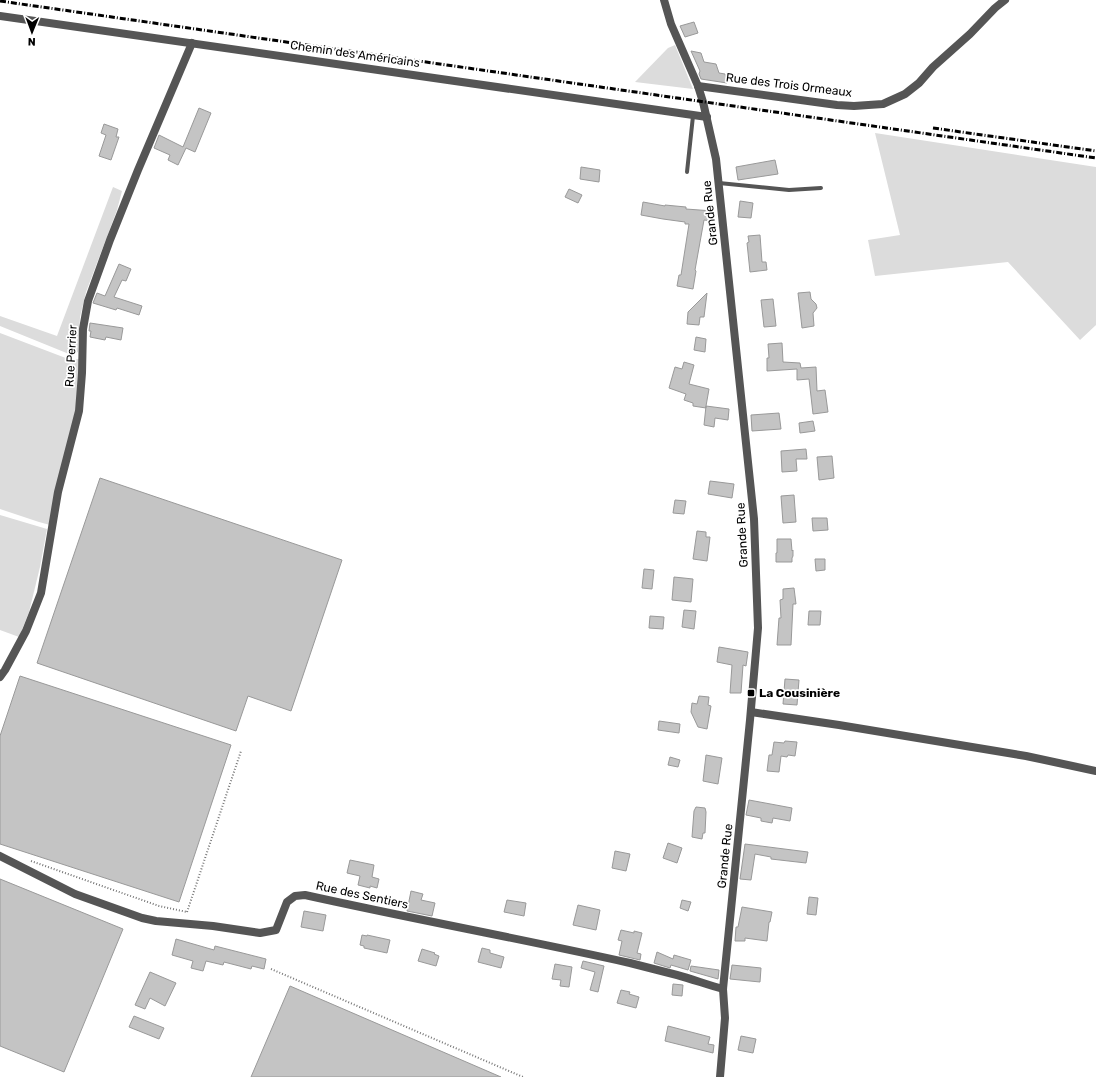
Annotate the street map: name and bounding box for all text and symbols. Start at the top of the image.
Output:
north arrow [12,12,52,52]
text: N [28,35,36,48]
street label: Chemin des Américains [289,38,421,70]
street label: Rue des Trois Ormeaux [725,70,853,100]
street label: Grande Rue [700,180,720,246]
street label: Rue Perrier [62,324,80,388]
street label: Grande Rue [733,502,751,568]
place label: La Cousinière [759,686,840,700]
marker: La Cousinière [746,688,756,698]
street label: Grande Rue [715,823,735,889]
street label: Rue des Sentiers [315,878,409,912]

